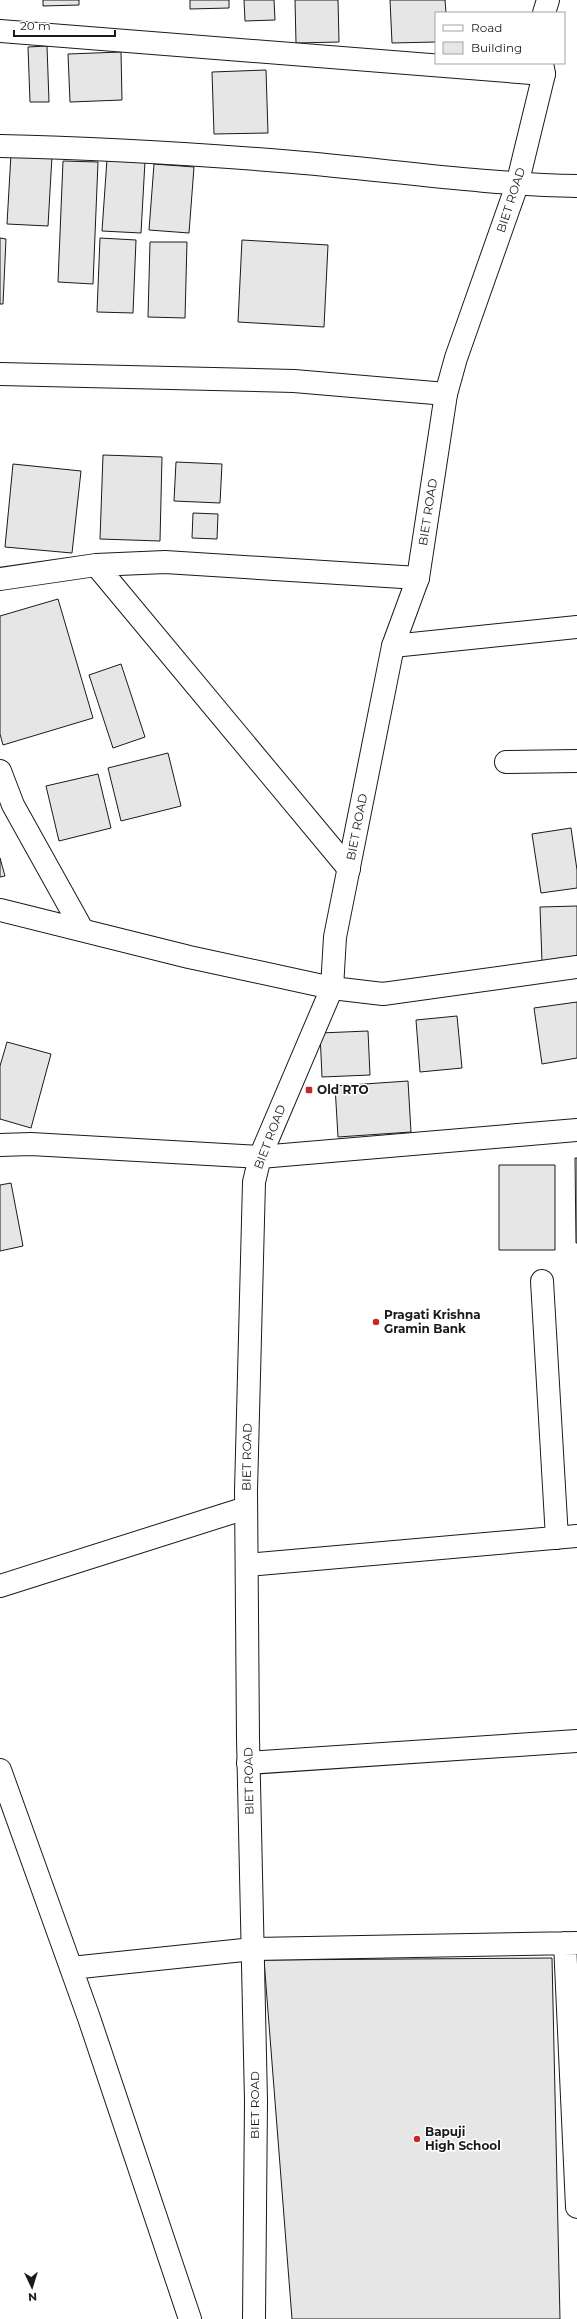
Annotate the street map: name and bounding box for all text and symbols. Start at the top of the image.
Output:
scale bar [14,12,115,38]
legend [435,12,565,64]
text: 20 m [20,18,51,33]
text: Road [471,20,502,35]
text: Building [471,40,522,55]
street label: BIET ROAD [493,165,528,234]
street label: BIET ROAD [415,477,440,547]
street label: BIET ROAD [343,792,370,862]
place label: Old RTO [317,1082,369,1097]
marker: Old RTO [304,1085,314,1095]
street label: BIET ROAD [250,1102,289,1171]
place label: Pragati Krishna Gramin Bank [384,1307,481,1336]
marker: Pragati Krishna Gramin Bank [371,1317,381,1327]
street label: BIET ROAD [238,1423,255,1491]
street label: BIET ROAD [240,1747,257,1815]
street label: BIET ROAD [247,2071,262,2139]
place label: Bapuji High School [425,2124,501,2153]
marker: Bapuji High School [412,2134,422,2144]
north arrow [12,2267,52,2307]
text: N [28,2290,38,2304]

